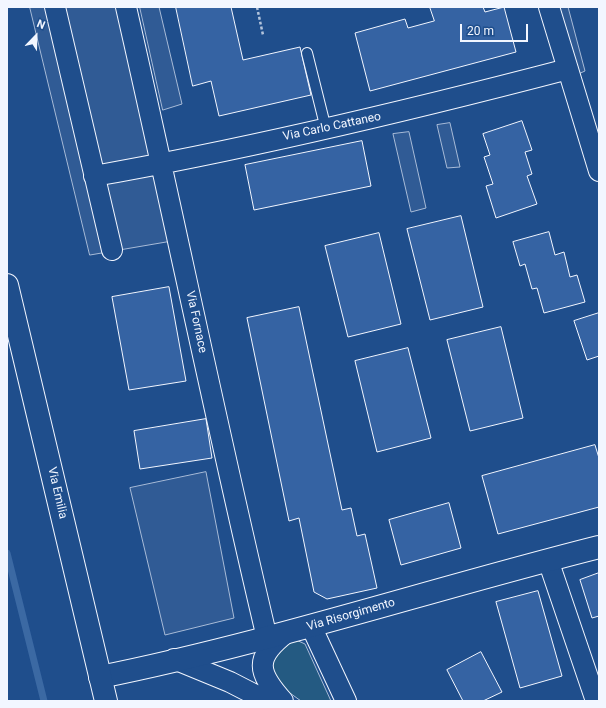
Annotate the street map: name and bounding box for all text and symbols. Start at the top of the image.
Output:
north arrow [16,16,56,56]
scale bar [462,16,530,42]
text: N [35,17,47,32]
text: 20 m [467,24,494,38]
street label: Via Carlo Cattaneo [282,110,382,144]
street label: Via Fornace [182,290,210,354]
street label: Via Emilia [44,466,70,520]
street label: Via Risorgimento [305,596,397,634]

